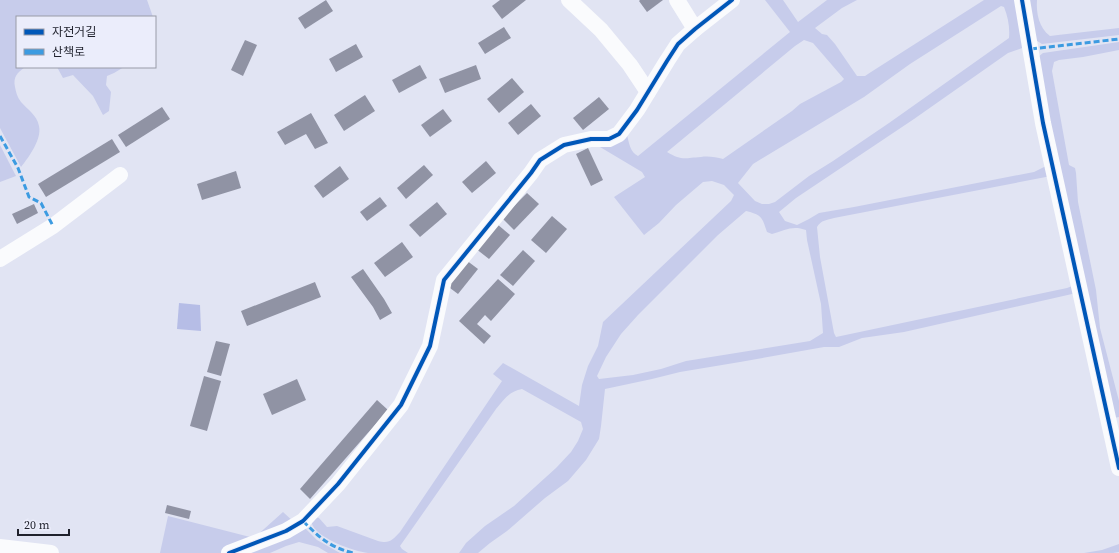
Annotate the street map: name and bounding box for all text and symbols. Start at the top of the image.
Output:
legend [16,16,156,68]
text: 자전거길 [52,24,96,40]
text: 산책로 [52,44,85,60]
scale bar [18,511,69,537]
text: 20 m [24,517,50,533]

